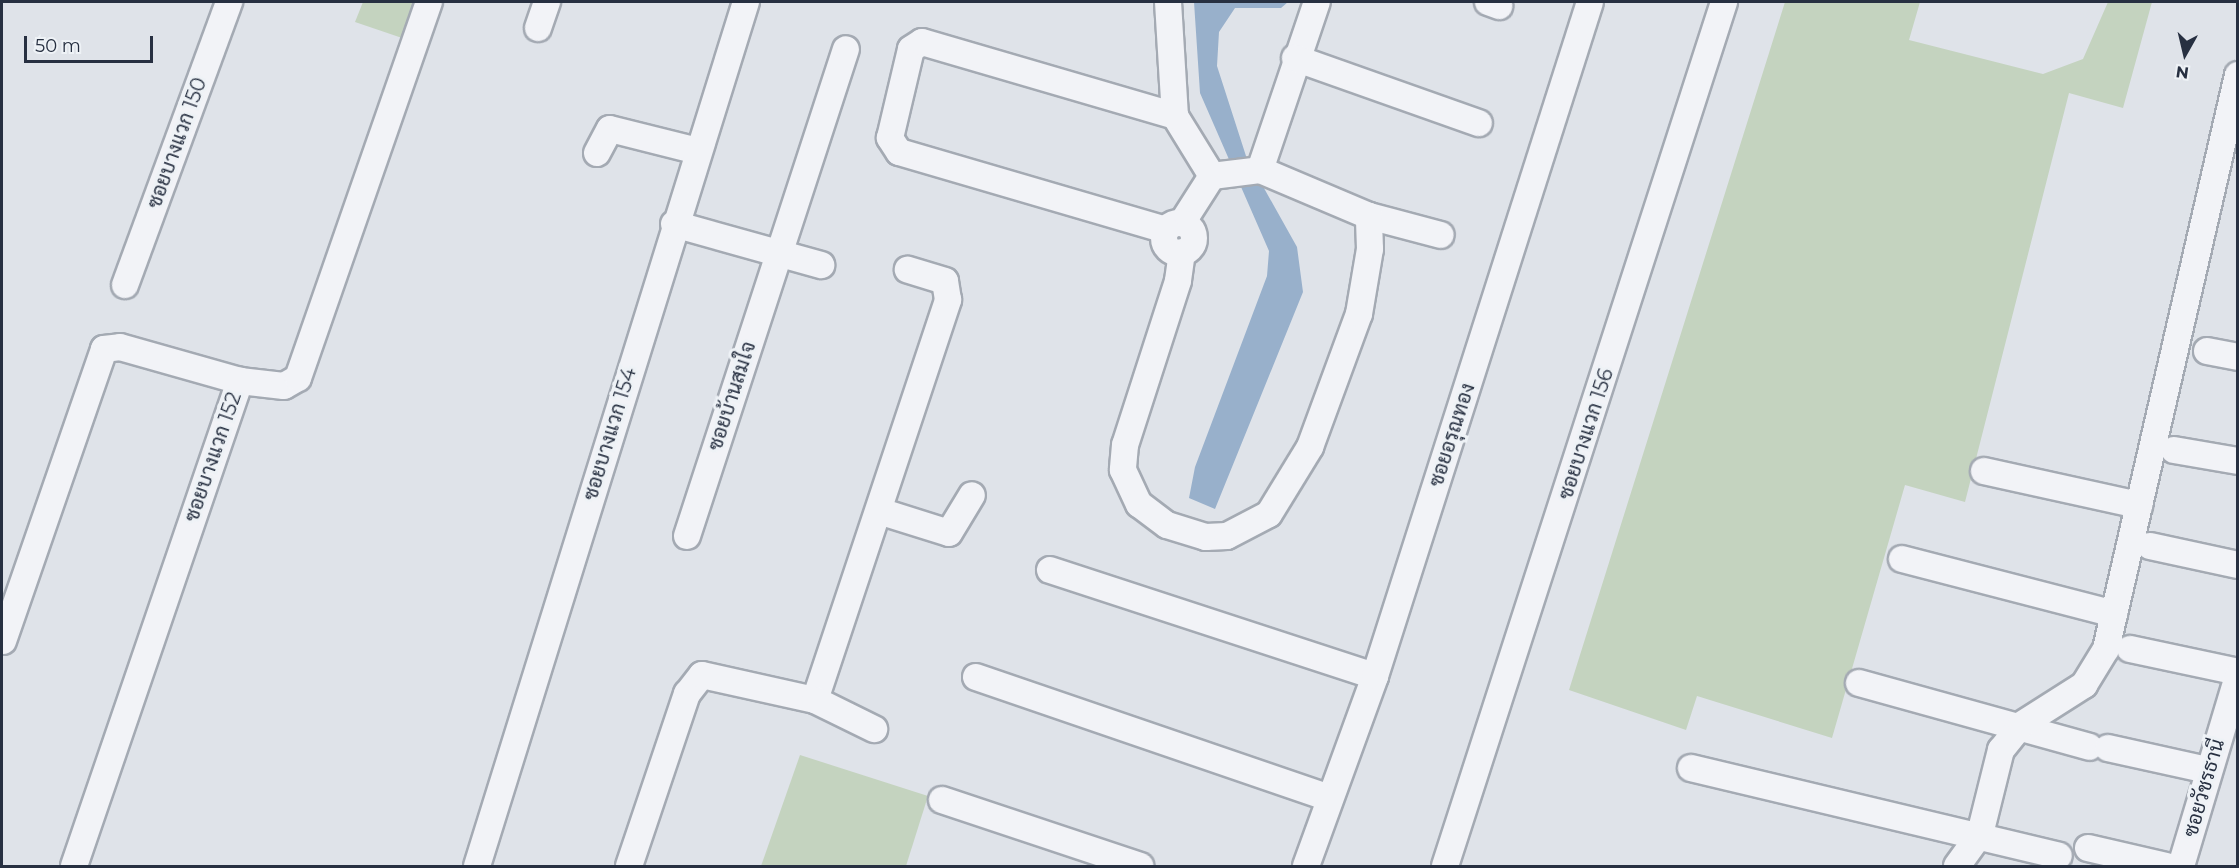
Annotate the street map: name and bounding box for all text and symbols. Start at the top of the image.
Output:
scale bar [27,24,156,62]
north arrow [2155,24,2215,84]
text: 50 m [35,35,81,57]
text: N [2175,62,2190,83]
street label: ซอยบางแวก 150 [142,74,212,212]
street label: ซอยบ้านสมใจ [703,338,761,454]
street label: ซอยบางแวก 154 [578,365,642,503]
street label: ซอยบางแวก 156 [1554,365,1618,503]
street label: ซอยอรุณทอง [1424,380,1480,490]
street label: ซอยบางแวก 152 [180,389,246,525]
street label: ซอยวัชรธานี [2179,736,2229,840]

